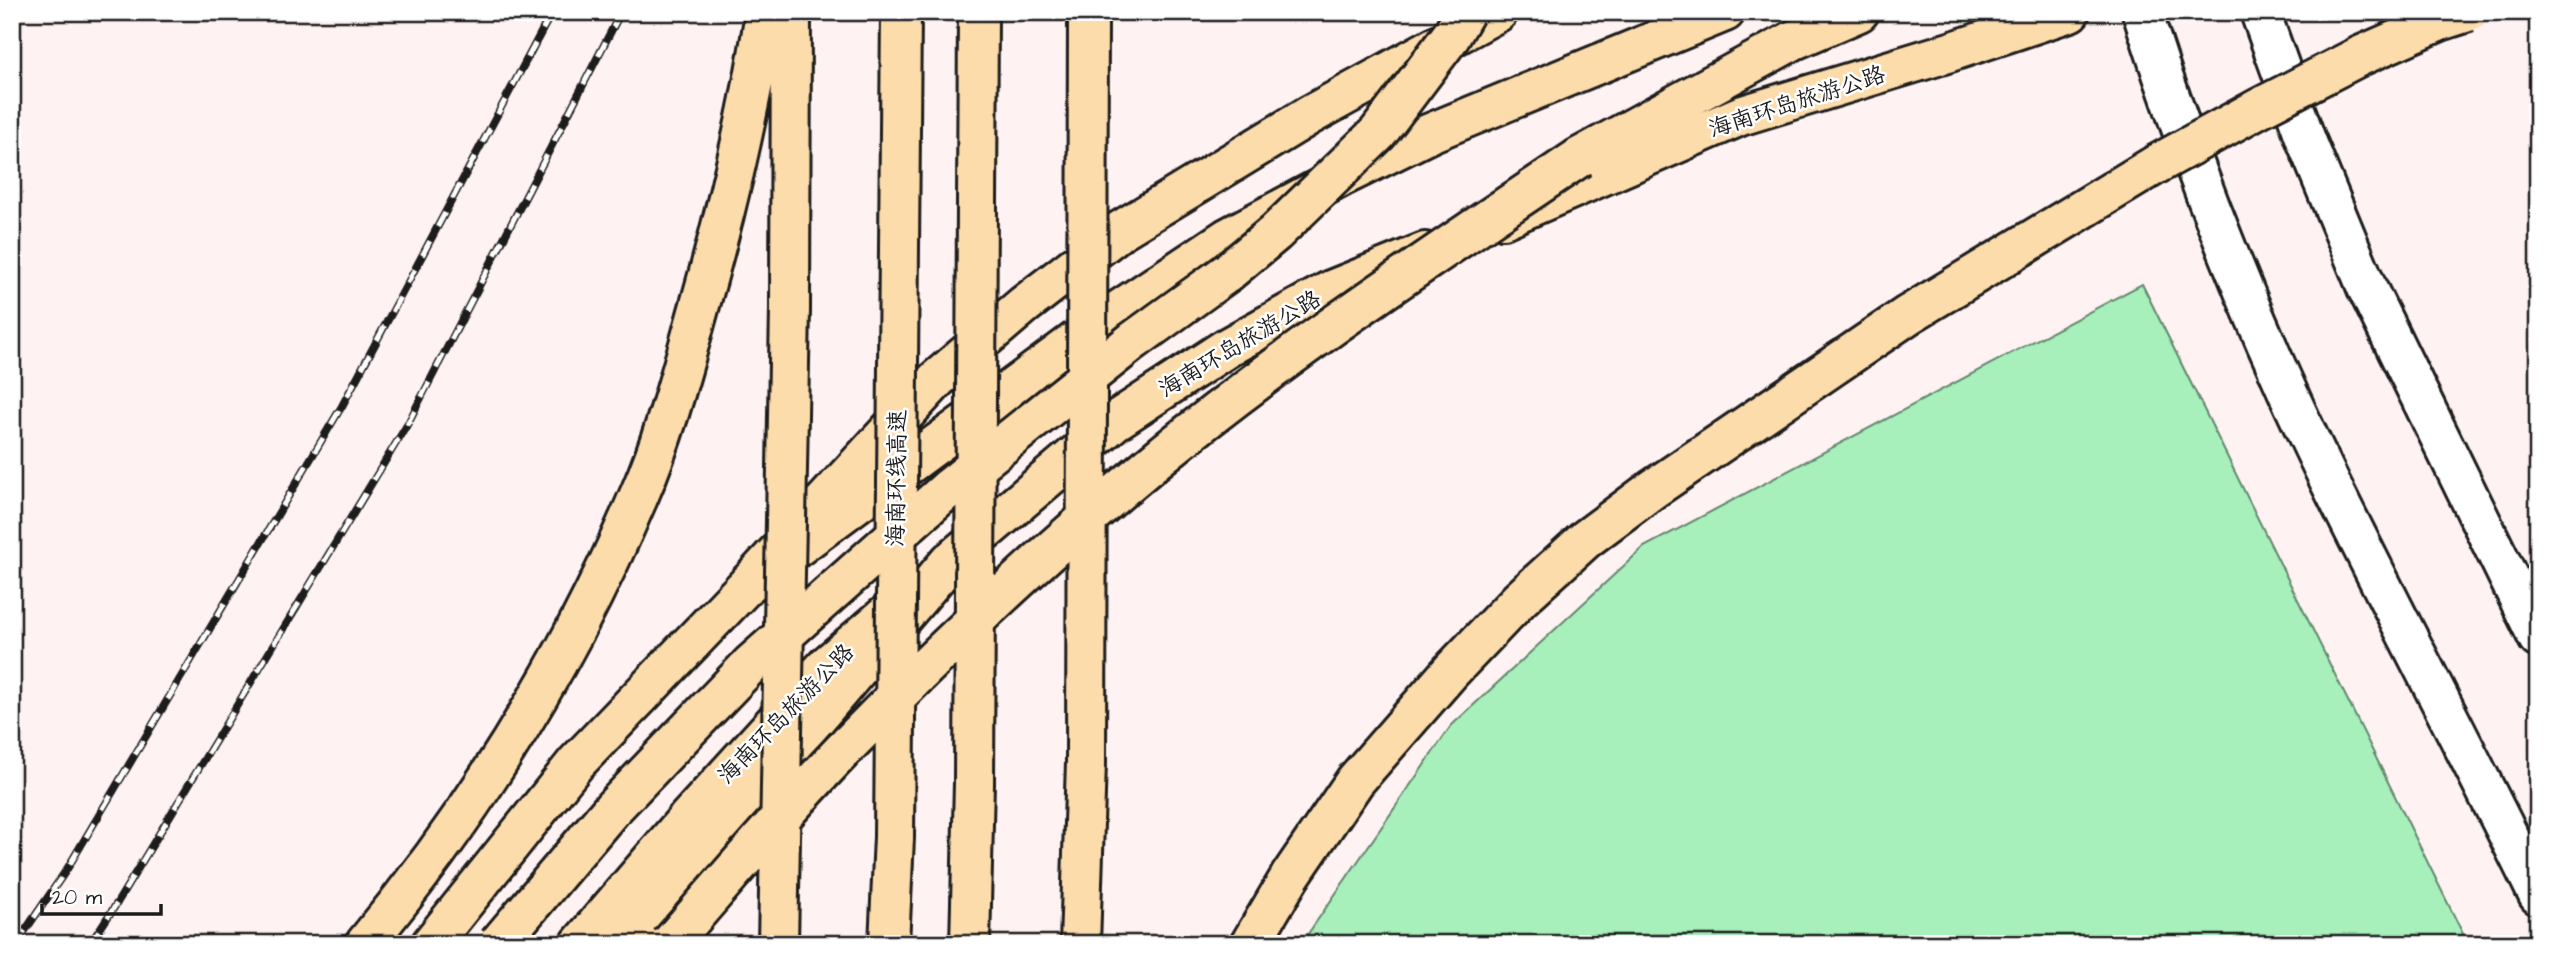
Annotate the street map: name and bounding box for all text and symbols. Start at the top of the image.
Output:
street label: 海南环岛旅游公路 [1705,58,1889,146]
street label: 海南环岛旅游公路 [1153,283,1327,405]
street label: 海南环线高速 [880,409,914,547]
street label: 海南环岛旅游公路 [711,637,861,791]
scale bar [42,872,161,916]
text: 20 m [52,883,103,912]

